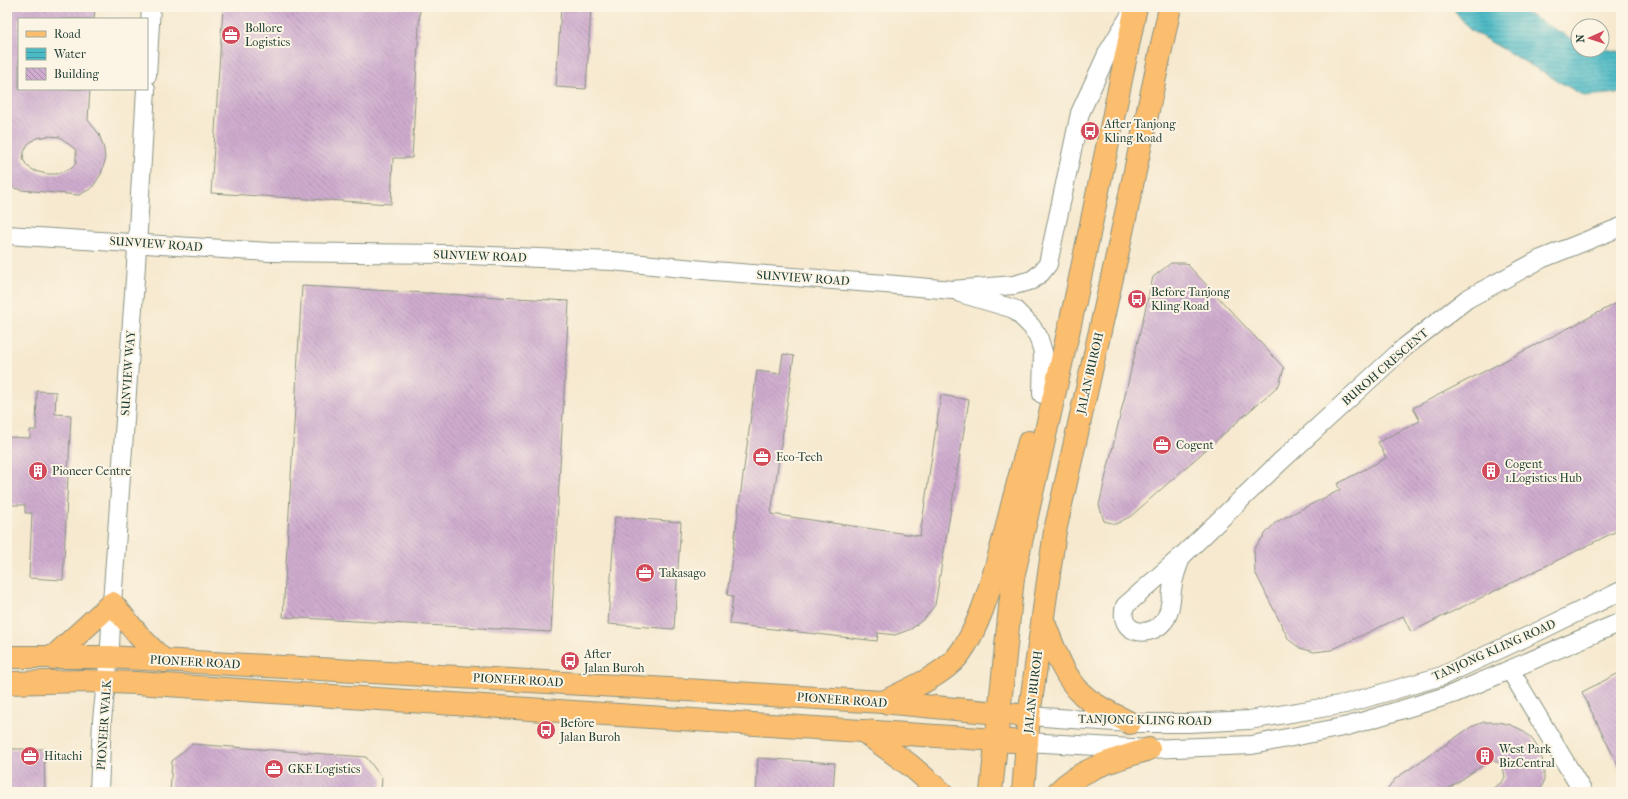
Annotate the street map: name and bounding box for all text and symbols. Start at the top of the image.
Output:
legend [18,18,148,90]
north arrow [1570,18,1610,58]
place label: Bollore Logistics [245,21,291,49]
office icon: Bollore Logistics [220,24,242,46]
text: Road [54,27,81,41]
text: N [1574,33,1587,43]
text: Water [53,47,87,61]
text: Building [54,67,99,81]
place label: After Tanjong Kling Road [1103,117,1176,145]
bus stop icon: After Tanjong Kling Road [1079,120,1101,142]
street label: SUNVIEW ROAD [109,234,203,254]
street label: SUNVIEW ROAD [433,247,527,265]
street label: SUNVIEW ROAD [756,268,850,288]
place label: Before Tanjong Kling Road [1151,285,1231,313]
bus stop icon: Before Tanjong Kling Road [1126,288,1148,310]
street label: BUROH CRESCENT [1339,325,1432,408]
street label: SUNVIEW WAY [118,329,138,416]
street label: JALAN BUROH [1074,330,1106,416]
office icon: Cogent [1151,434,1173,456]
place label: Cogent [1176,438,1214,452]
office icon: Eco-Tech [751,446,773,468]
place label: Eco-Tech [776,450,823,464]
place label: Cogent 1.Logistics Hub [1505,457,1582,485]
building icon: Pioneer Centre [27,460,49,482]
building icon: Cogent 1.Logistics Hub [1480,460,1502,482]
place label: Pioneer Centre [52,464,131,478]
office icon: Takasago [634,562,656,584]
place label: Takasago [659,566,706,580]
street label: TANJONG KLING ROAD [1430,616,1558,684]
place label: After Jalan Buroh [583,647,645,675]
street label: JALAN BUROH [1021,649,1045,735]
bus stop icon: After Jalan Buroh [559,650,581,672]
street label: PIONEER ROAD [149,653,241,671]
street label: PIONEER ROAD [472,671,564,689]
street label: PIONEER WALK [94,678,114,771]
street label: PIONEER ROAD [796,690,888,710]
street label: TANJONG KLING ROAD [1078,712,1212,728]
place label: Before Jalan Buroh [559,716,621,744]
bus stop icon: Before Jalan Buroh [535,719,557,741]
place label: West Park BizCentral [1498,742,1555,770]
office icon: Hitachi [19,745,41,767]
building icon: West Park BizCentral [1474,745,1496,767]
place label: Hitachi [44,749,83,763]
office icon: GKE Logistics [263,758,285,780]
place label: GKE Logistics [288,762,361,776]

